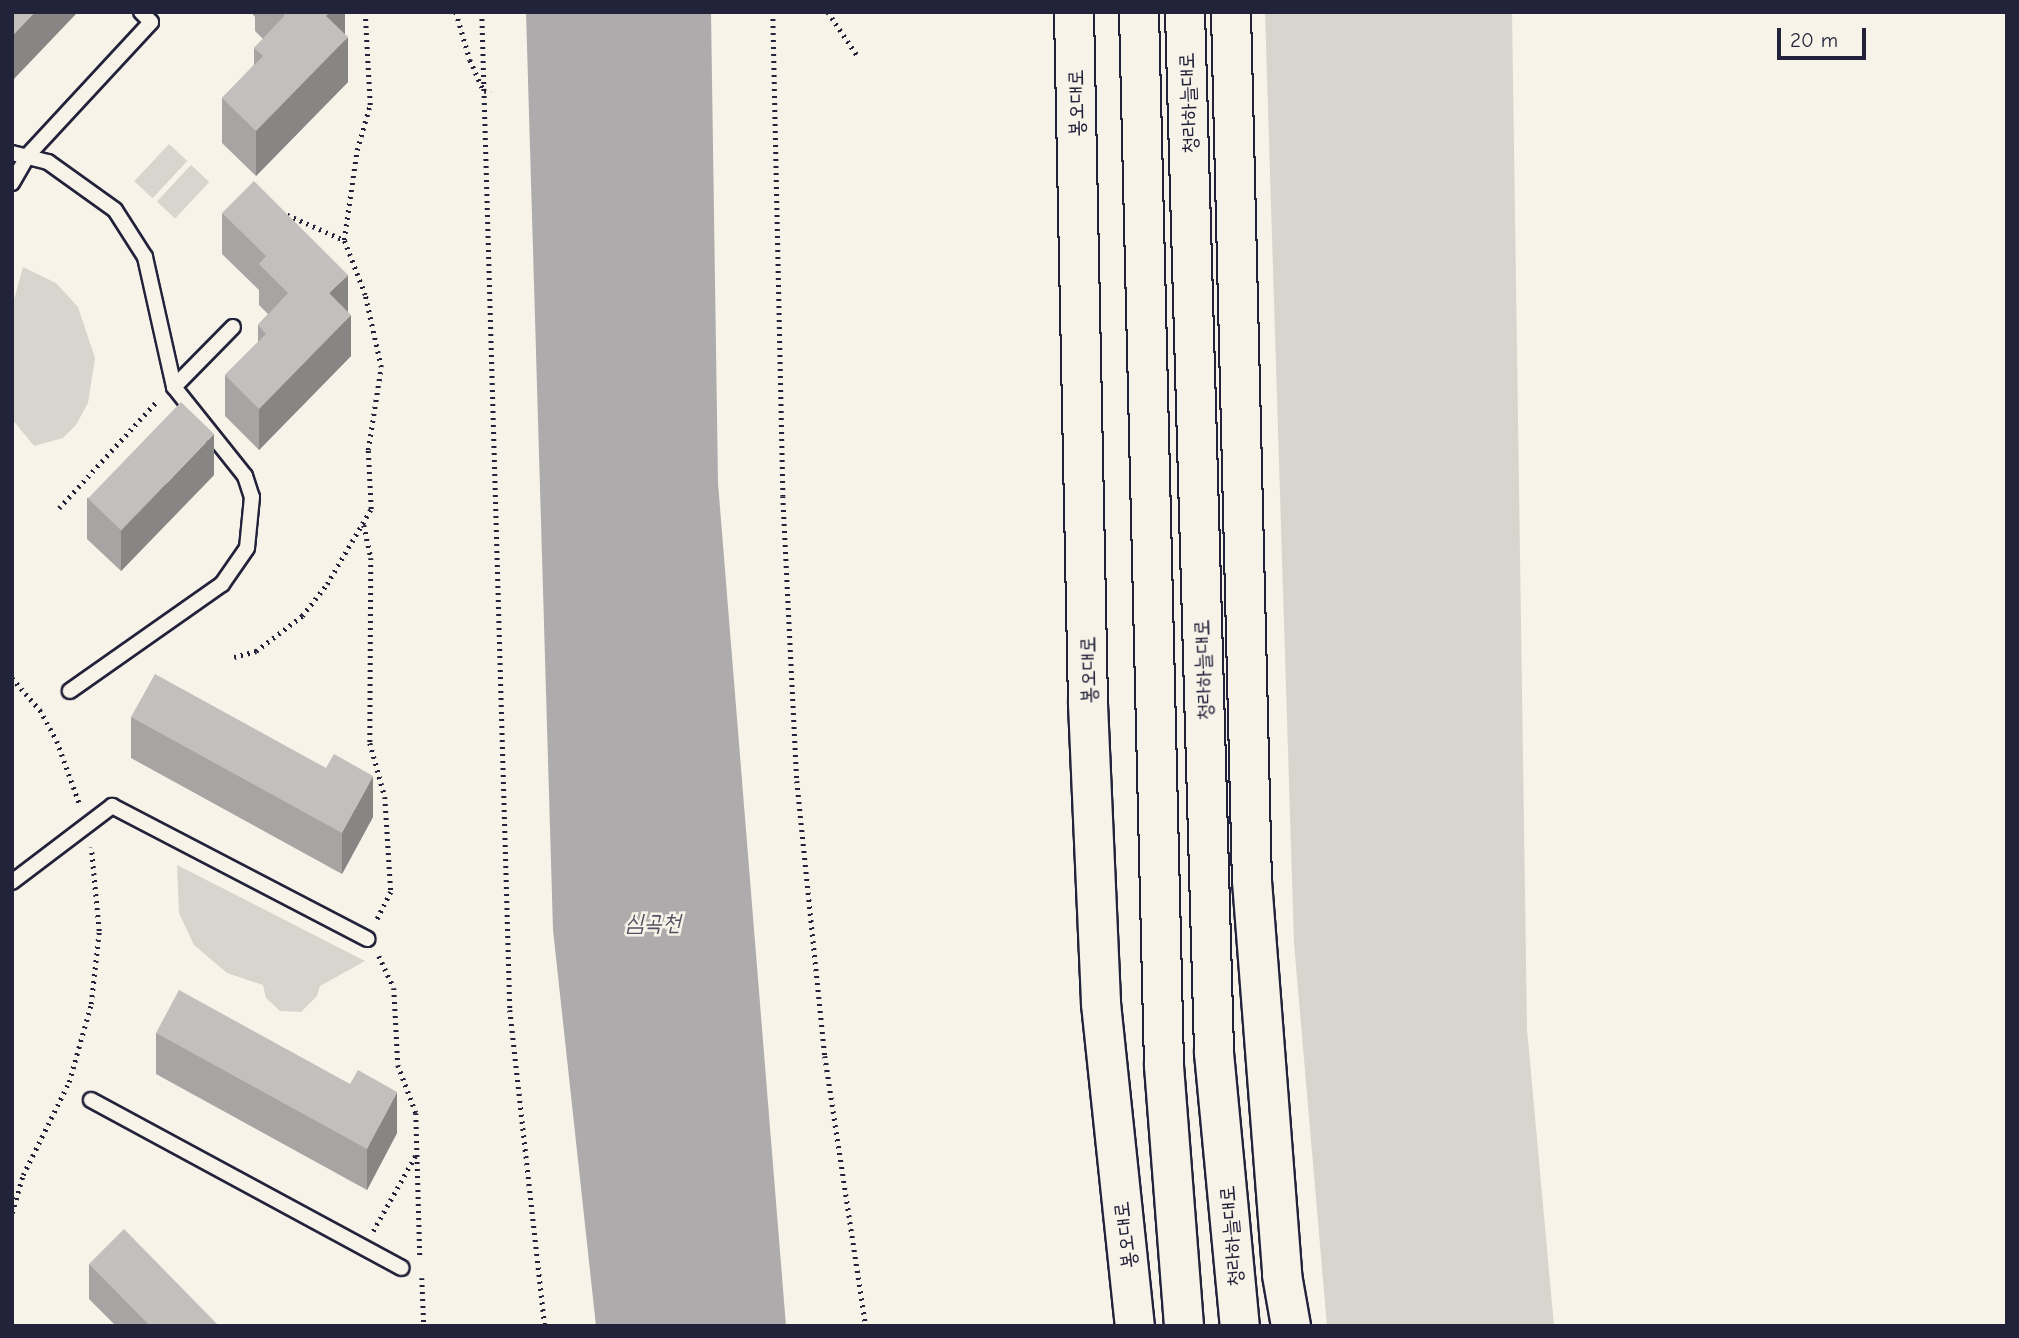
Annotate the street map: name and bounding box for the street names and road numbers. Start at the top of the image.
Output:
street label: 청라하늘대로 [1174,52,1202,154]
street label: 봉오대로 [1063,69,1089,137]
street label: 청라하늘대로 [1189,619,1217,721]
street label: 봉오대로 [1075,636,1101,704]
street label: 청라하늘대로 [1214,1184,1248,1288]
street label: 봉오대로 [1108,1200,1142,1270]

